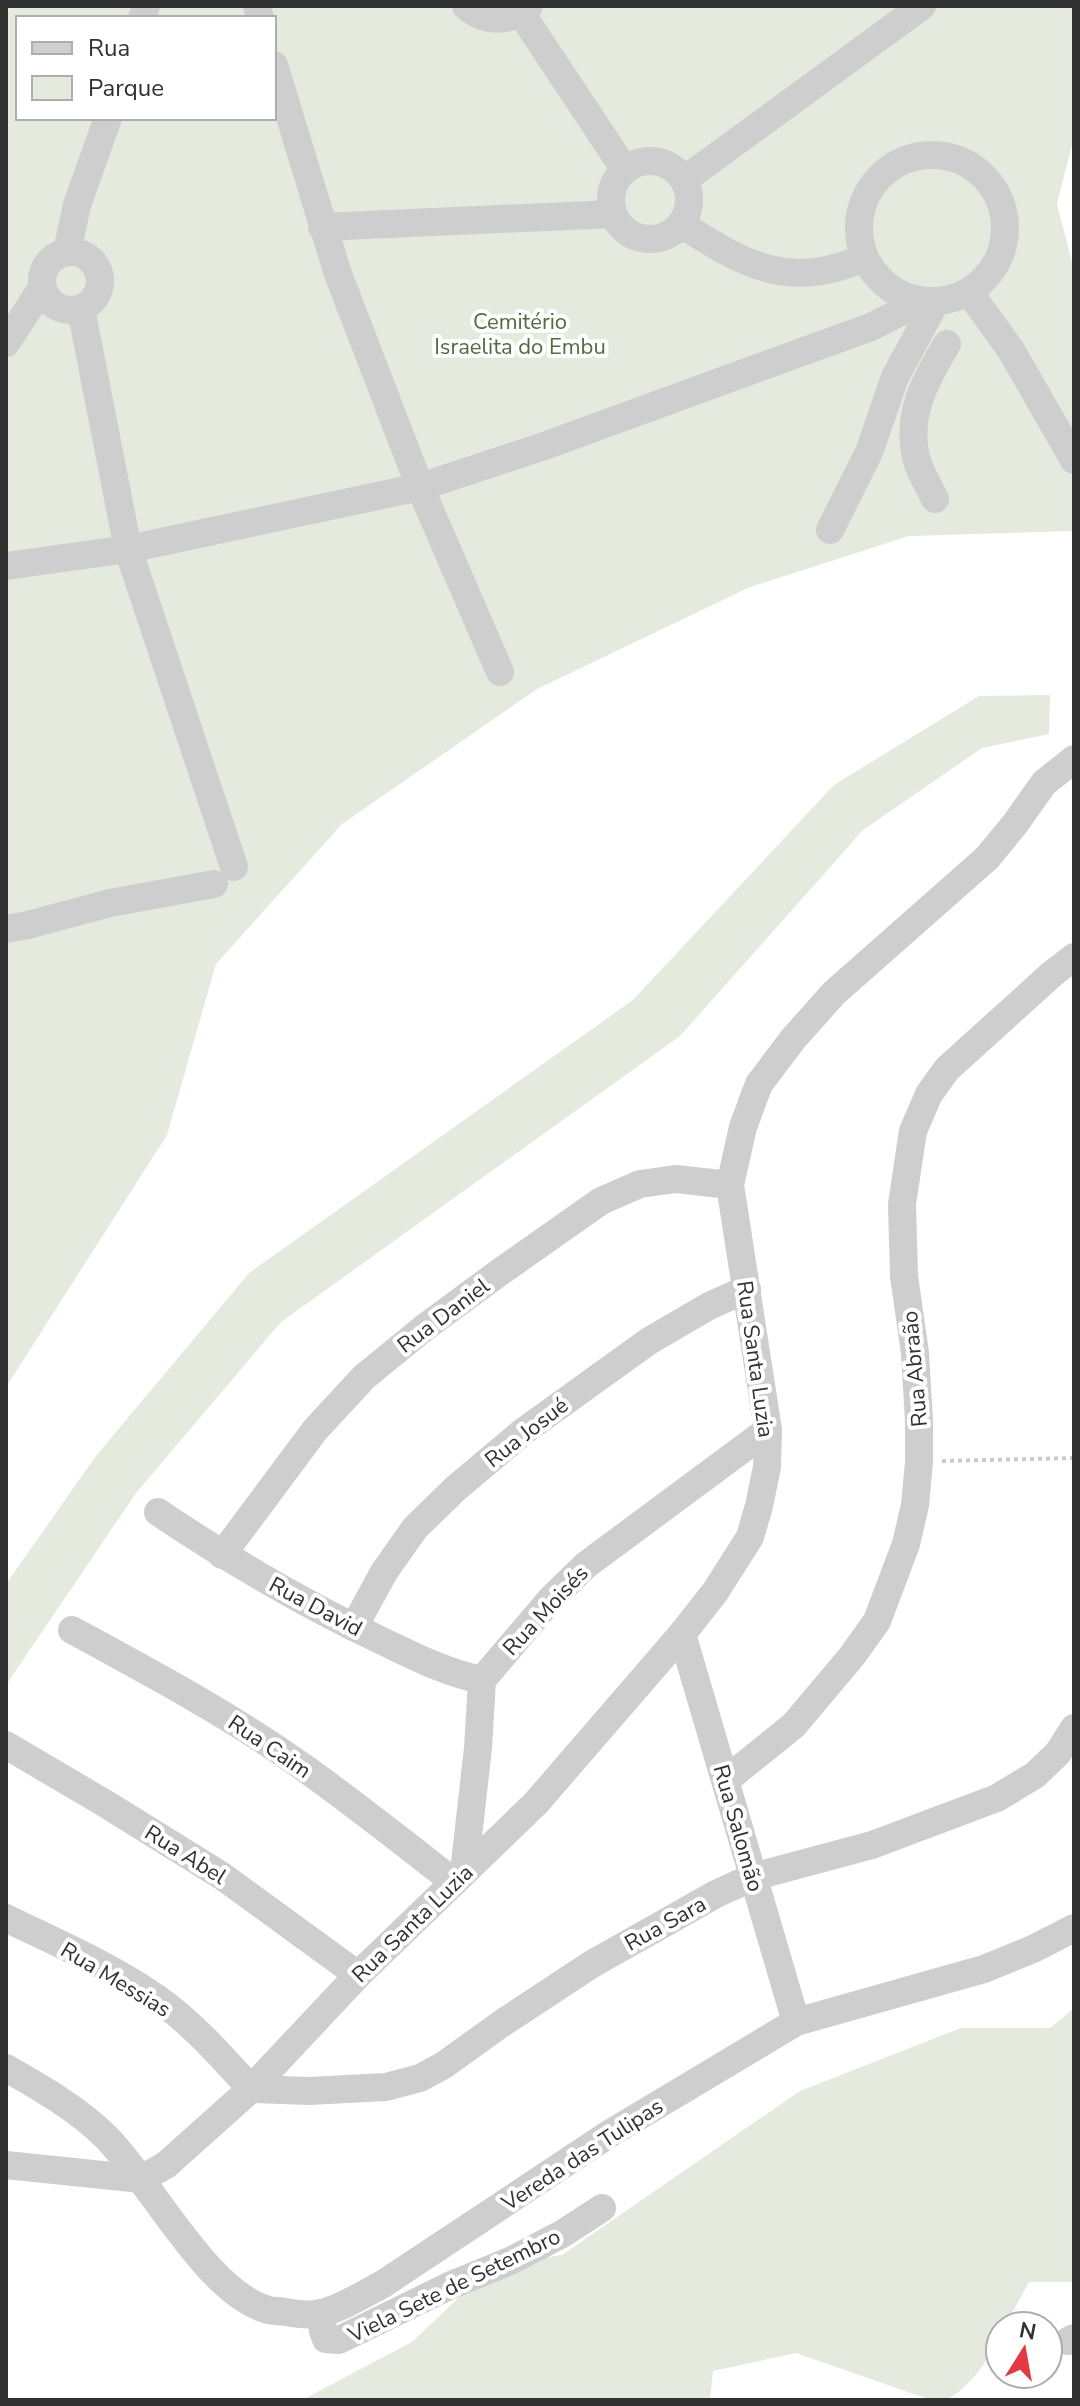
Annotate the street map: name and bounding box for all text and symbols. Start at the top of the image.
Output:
legend [16,16,276,120]
text: Rua [88,32,130,64]
text: Parque [88,72,164,104]
park label: Cemitério Israelita do Embu [434,307,606,362]
street label: Rua Daniel [391,1271,496,1360]
street label: Rua Santa Luzia [729,1279,781,1440]
street label: Rua Abraão [895,1310,935,1428]
street label: Rua Josué [479,1391,575,1475]
street label: Rua Moisés [496,1559,595,1662]
street label: Rua David [264,1570,367,1644]
street label: Rua Caim [222,1708,317,1786]
street label: Rua Salomão [706,1761,771,1895]
street label: Rua Abel [139,1818,233,1892]
street label: Rua Santa Luzia [345,1858,480,1989]
street label: Rua Sara [619,1889,712,1959]
street label: Rua Messias [55,1935,176,2024]
street label: Vereda das Tulipas [495,2091,669,2219]
street label: Viela Sete de Setembro [343,2222,565,2351]
north arrow [984,2310,1064,2390]
text: N [1017,2315,1039,2348]

